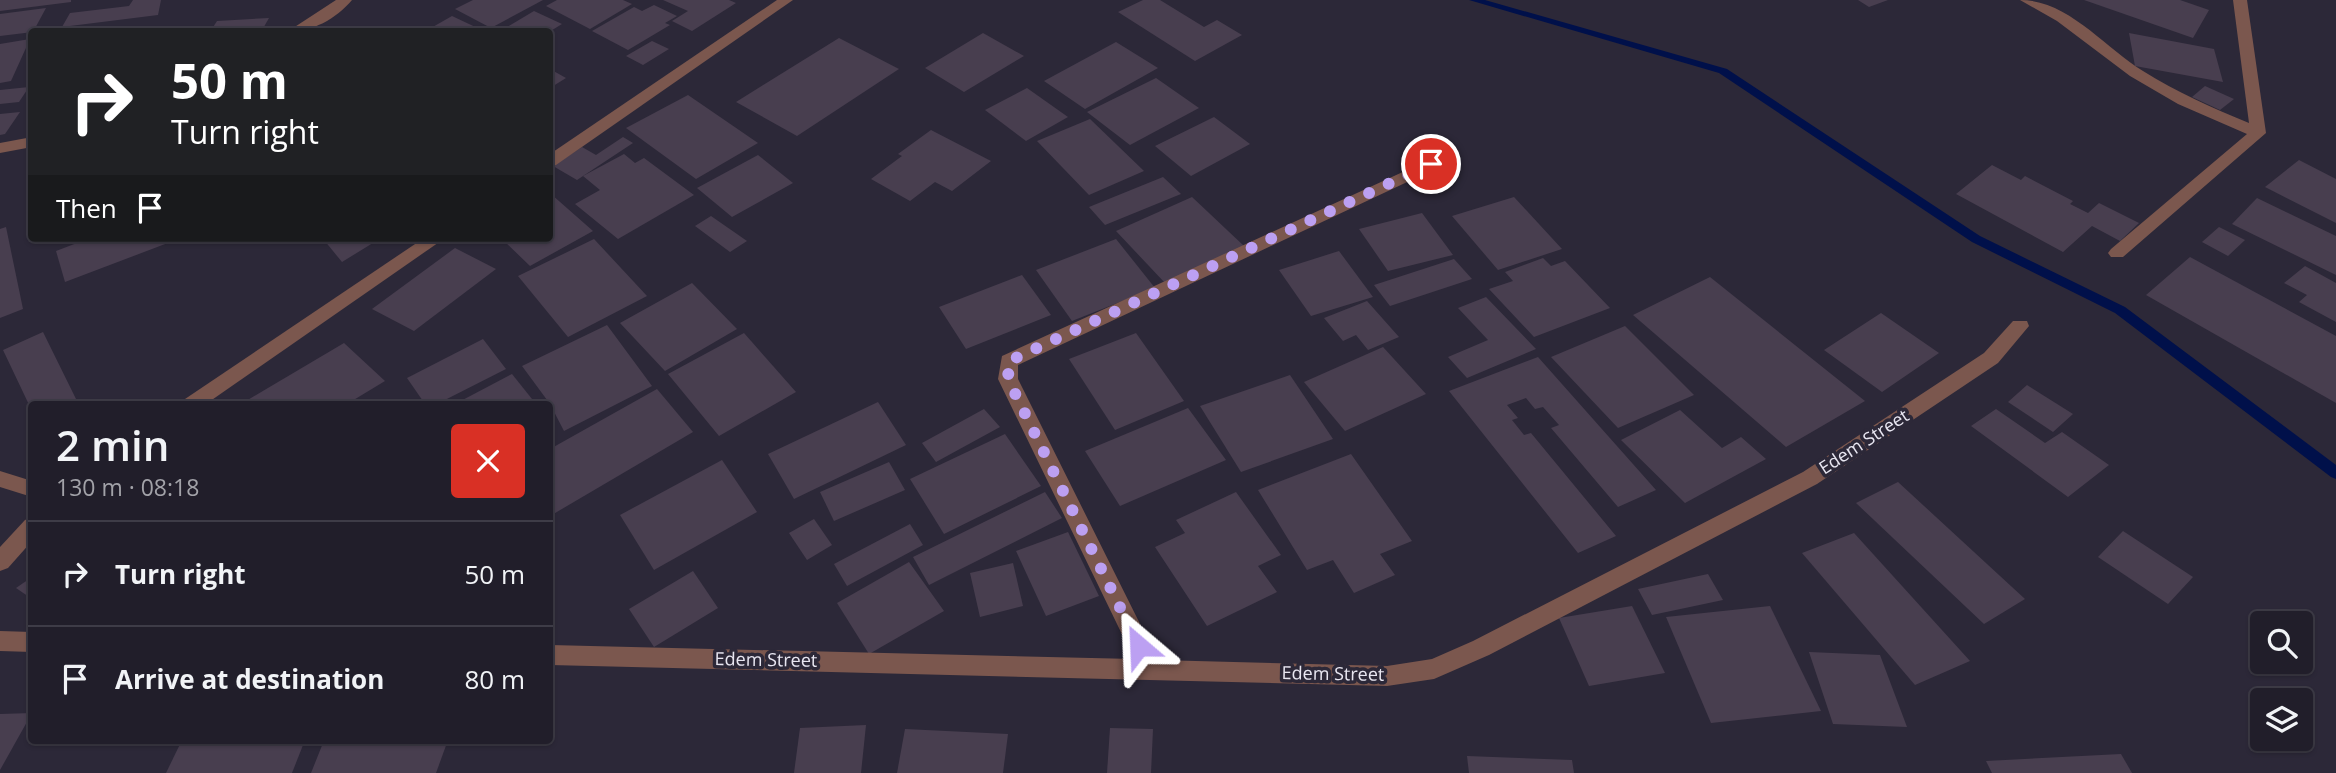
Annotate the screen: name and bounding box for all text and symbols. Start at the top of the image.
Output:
text: 50 m [171,47,288,113]
icon: right [56,56,147,147]
text: Turn right [171,110,319,153]
pin [1401,134,1461,194]
icon: arrive [1412,145,1450,183]
icon: arrive [131,189,169,227]
text: Then [56,190,117,226]
street label: Edem Street [1814,403,1913,479]
text: 2 min [56,416,169,473]
button: close [451,424,525,498]
text: 130 m · 08:18 [56,471,199,503]
icon: right [56,555,94,593]
text: Turn right [115,556,246,592]
text: 50 m [464,556,525,592]
position arrow [1102,609,1176,683]
map controls [2250,611,2313,751]
button: search [2250,611,2313,674]
street label: Edem Street [714,646,818,672]
icon: arrive [56,660,94,698]
street label: Edem Street [1281,660,1385,686]
text: Arrive at destination [115,661,384,697]
text: 80 m [464,661,525,697]
button: layers [2250,688,2313,751]

